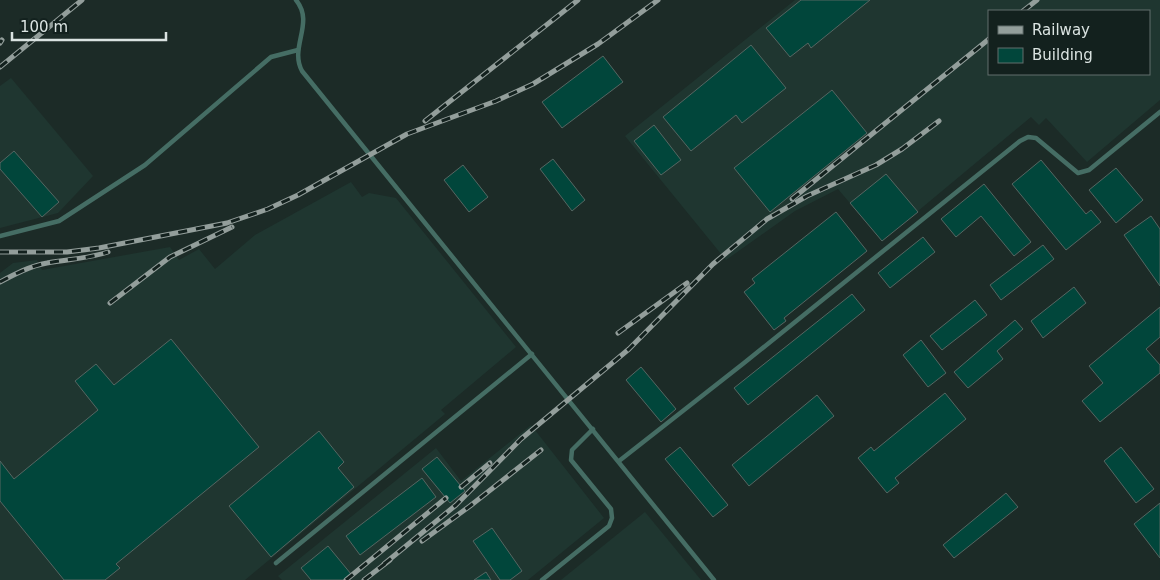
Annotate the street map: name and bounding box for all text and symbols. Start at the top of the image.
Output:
scale bar [12,10,166,42]
legend [988,10,1150,75]
text: 100 m [20,18,68,36]
text: Railway [1032,21,1090,39]
text: Building [1032,46,1093,64]

